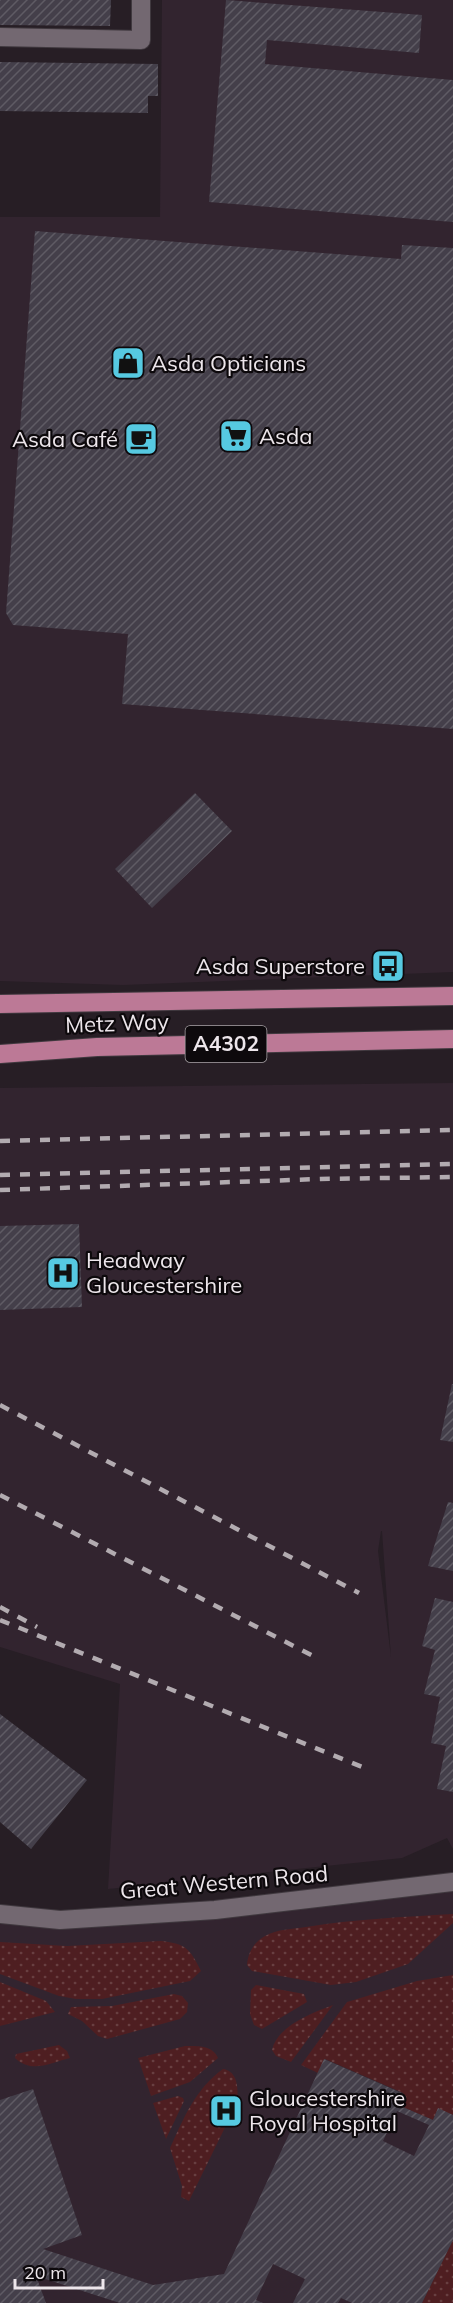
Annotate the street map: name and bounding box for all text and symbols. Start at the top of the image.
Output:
shop icon: Asda Opticians [110,345,146,381]
place label: Asda Opticians [151,349,306,377]
supermarket icon: Asda [218,418,254,454]
cafe icon: Asda Café [123,421,159,457]
place label: Asda [259,422,312,450]
place label: Asda Café [12,425,118,453]
bus stop icon: Asda Superstore [370,948,406,984]
place label: Asda Superstore [196,952,365,980]
street label: Metz Way [65,1007,170,1039]
road number: A4302 [186,1026,266,1062]
place label: Headway Gloucestershire [86,1246,242,1299]
hospital icon: Headway Gloucestershire [45,1255,81,1291]
street label: Great Western Road [119,1859,329,1905]
place label: Gloucestershire Royal Hospital [249,2084,405,2137]
hospital icon: Gloucestershire Royal Hospital [208,2093,244,2129]
scale bar [15,2252,104,2290]
text: 20 m [24,2261,66,2284]

